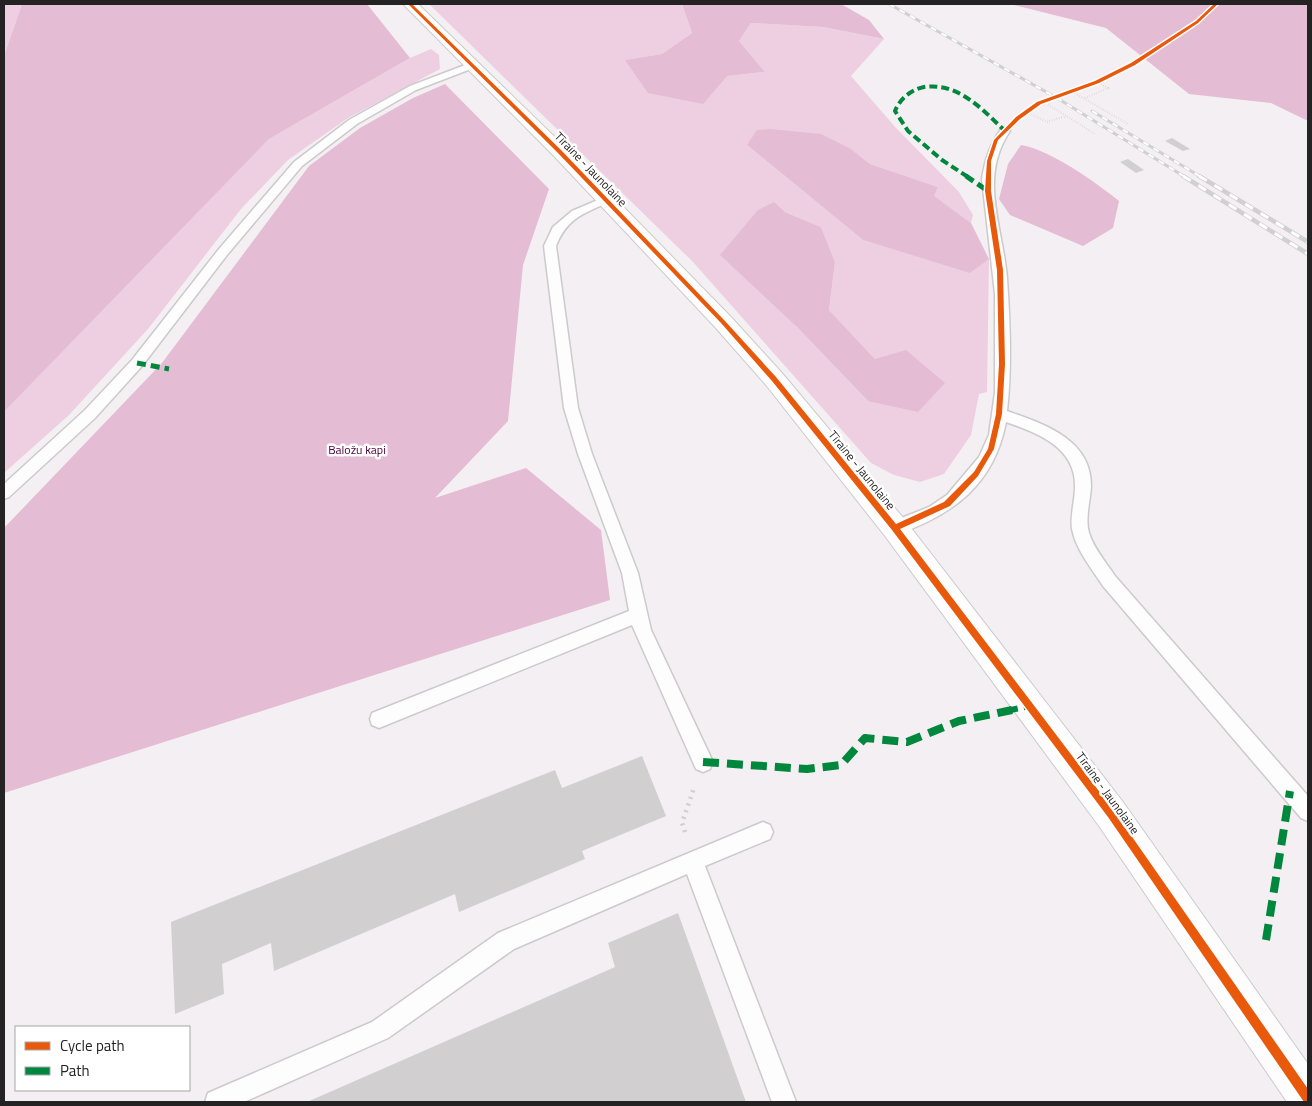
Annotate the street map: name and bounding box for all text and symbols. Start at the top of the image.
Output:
street label: Tīraine - Jaunolaine [550,127,632,211]
street label: Tīraine - Jaunolaine [824,426,900,514]
park label: Baložu kapi [328,440,386,459]
street label: Tīraine - Jaunolaine [1072,748,1144,838]
legend [15,1026,190,1091]
text: Cycle path [60,1034,125,1057]
text: Path [60,1059,90,1082]

